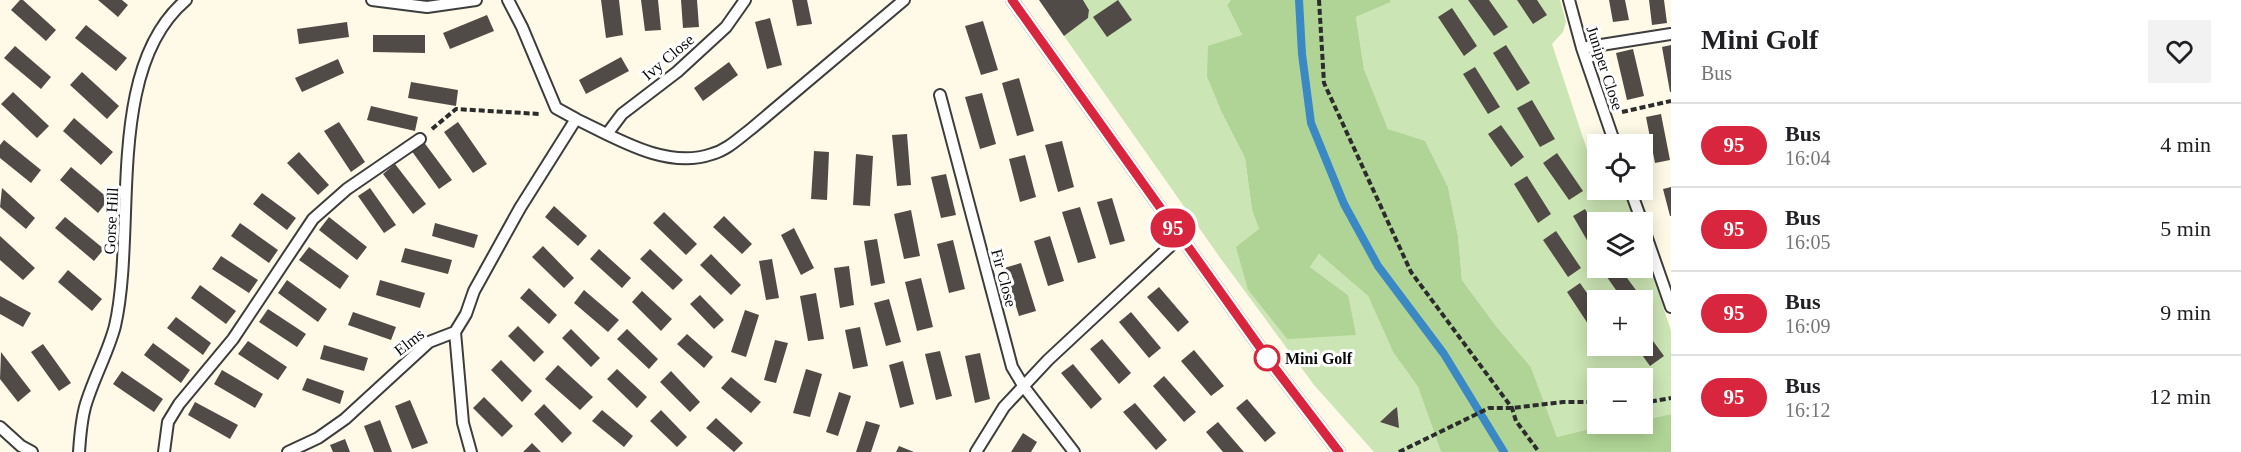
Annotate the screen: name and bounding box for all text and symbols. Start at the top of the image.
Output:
button: heart [2148,20,2211,83]
street label: Juniper Close [1582,24,1627,113]
text: Mini Golf [1701,24,1818,55]
street label: Ivy Close [639,31,698,84]
text: Bus [1701,62,1732,84]
text: Bus [1785,121,1820,146]
text: 4 min [2160,132,2211,157]
text: 95 [1724,133,1745,157]
map controls [1587,134,1653,434]
button: locate [1587,134,1653,200]
text: 16:04 [1785,147,1831,169]
street label: Gorse Hill [101,187,121,255]
text: Bus [1785,205,1820,230]
line badge: 95 [1146,208,1200,248]
button: layers [1587,212,1653,278]
text: 95 [1163,216,1184,240]
text: 5 min [2160,216,2211,241]
text: 95 [1724,217,1745,241]
text: 16:05 [1785,231,1831,253]
street label: Fir Close [988,247,1020,309]
text: Bus [1785,289,1820,314]
button: + [1587,290,1653,356]
text: 9 min [2160,300,2211,325]
text: 95 [1724,301,1745,325]
text: 16:09 [1785,315,1831,337]
street label: Elms [391,325,427,359]
marker: Mini Golf [1254,345,1280,371]
place label: Mini Golf [1285,350,1353,367]
button: − [1587,368,1653,434]
text: Bus [1785,373,1820,398]
text: 12 min [2149,384,2211,409]
text: 95 [1724,385,1745,409]
text: 16:12 [1785,399,1831,421]

